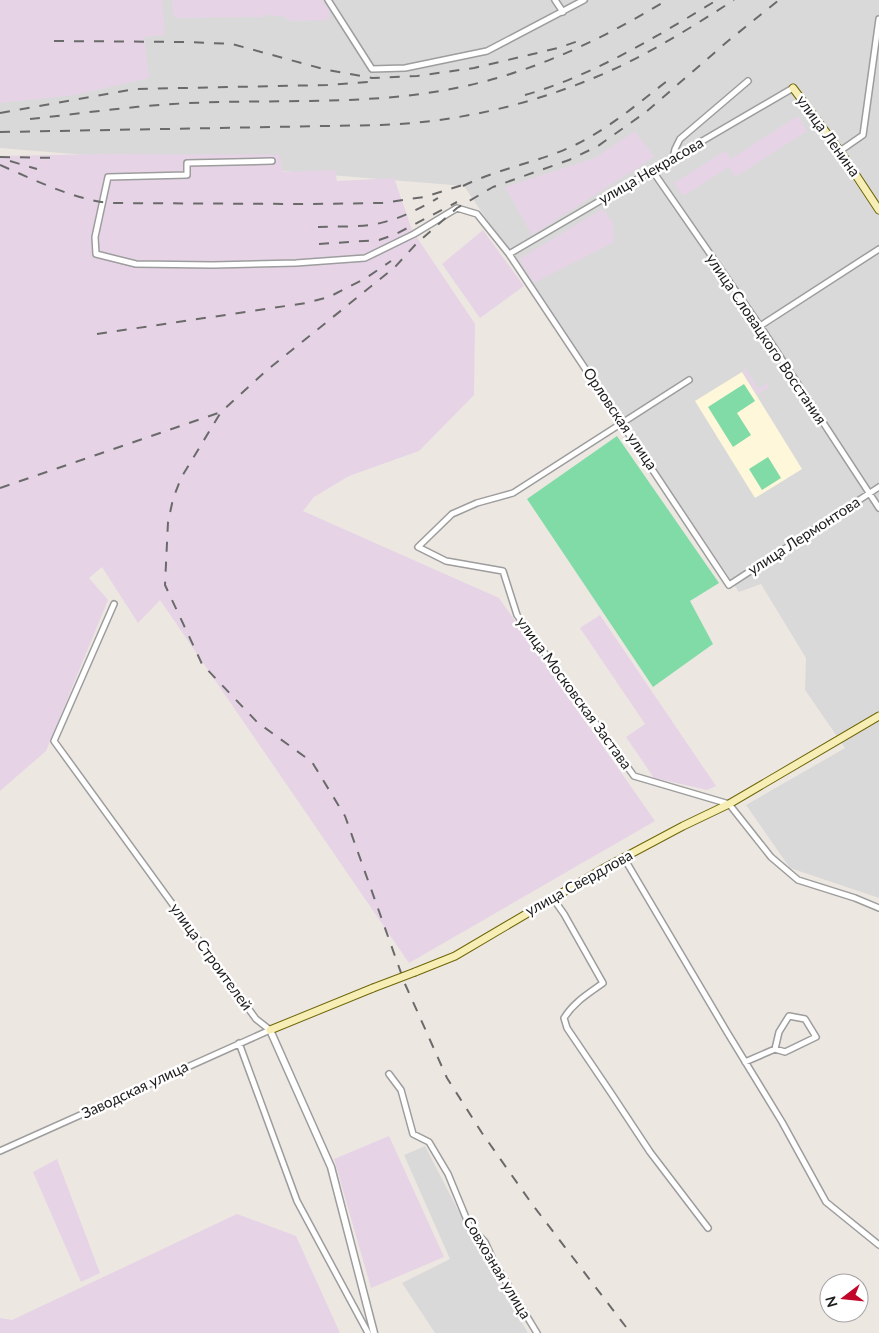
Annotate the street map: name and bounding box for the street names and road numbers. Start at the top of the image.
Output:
street label: улица Ленина [793,91,864,180]
street label: улица Некрасова [595,133,706,207]
street label: улица Словацкого Восстания [703,250,831,427]
street label: Орловская улица [580,364,662,473]
street label: улица Лермонтова [744,492,863,578]
street label: улица Московская Застава [513,613,636,772]
street label: улица Свердлова [522,845,635,919]
street label: улица Строителей [167,899,257,1014]
street label: Заводская улица [78,1057,191,1122]
street label: Совхозная улица [460,1213,535,1322]

